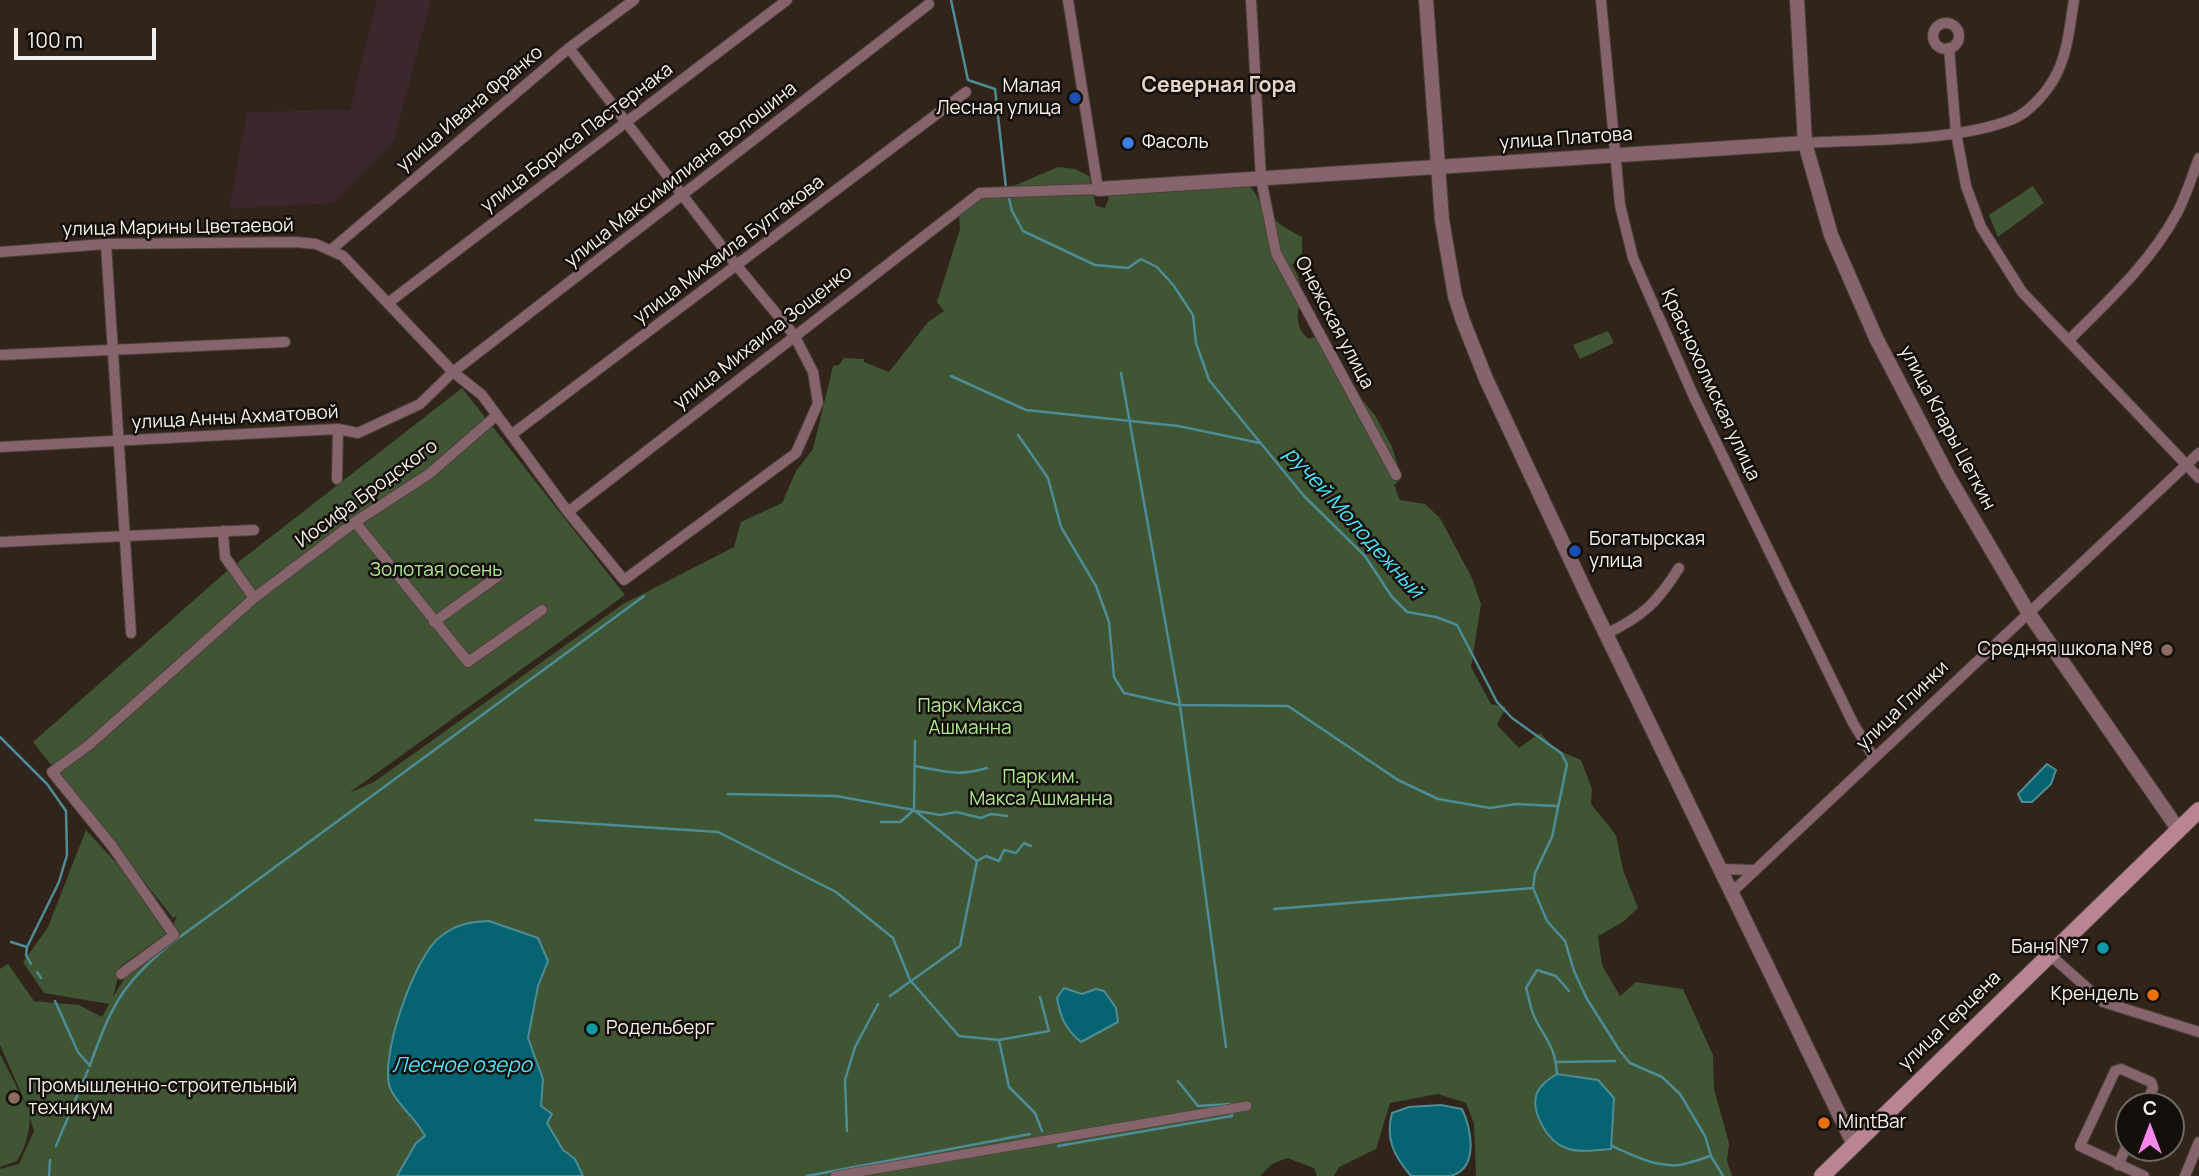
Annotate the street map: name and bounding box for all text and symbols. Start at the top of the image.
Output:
scale bar [18,14,159,58]
text: 100 m [27,26,83,54]
street label: улица Ивана Франко [392,41,548,177]
street label: улица Бориса Пастернака [476,58,678,218]
district label: Северная Гора [1142,73,1296,99]
place label: Малая Лесная улица [936,76,1061,120]
street label: улица Максимилиана Волошина [560,77,802,273]
marker: Малая Лесная улица [1067,90,1083,106]
street label: улица Платова [1499,123,1633,155]
place label: Фасоль [1142,132,1209,154]
marker: Фасоль [1120,135,1136,151]
street label: улица Михаила Булгакова [629,171,829,329]
street label: улица Марины Цветаевой [62,215,294,241]
street label: Онежская улица [1289,253,1379,393]
street label: улица Михаила Зощенко [669,261,857,415]
street label: Краснохолмская улица [1655,285,1765,485]
street label: улица Клары Цеткин [1894,342,2000,514]
street label: улица Анны Ахматовой [131,401,339,435]
street label: Иосифа Бродского [292,435,442,553]
water label: ручей Молодежный [1278,442,1428,604]
place label: Богатырская улица [1589,529,1705,573]
marker: Богатырская улица [1567,543,1583,559]
park label: Золотая осень [370,560,502,582]
place label: Средняя школа №8 [1977,639,2153,661]
marker: Средняя школа №8 [2159,642,2175,658]
street label: улица Глинки [1852,656,1954,756]
park label: Парк Макса Ашманна [918,696,1022,740]
park label: Парк им. Макса Ашманна [969,767,1113,811]
place label: Баня №7 [2011,937,2089,959]
marker: Баня №7 [2095,940,2111,956]
street label: улица Герцена [1894,967,2006,1075]
place label: Крендель [2051,984,2139,1006]
marker: Крендель [2145,987,2161,1003]
place label: Родельберг [606,1018,715,1040]
marker: Родельберг [584,1021,600,1037]
water label: Лесное озеро [392,1053,532,1079]
place label: Промышленно-строительный техникум [28,1076,297,1120]
marker: Промышленно-строительный техникум [6,1090,22,1106]
north arrow [2115,1092,2185,1162]
text: С [2143,1095,2157,1121]
place label: MintBar [1838,1112,1906,1134]
marker: MintBar [1816,1115,1832,1131]

